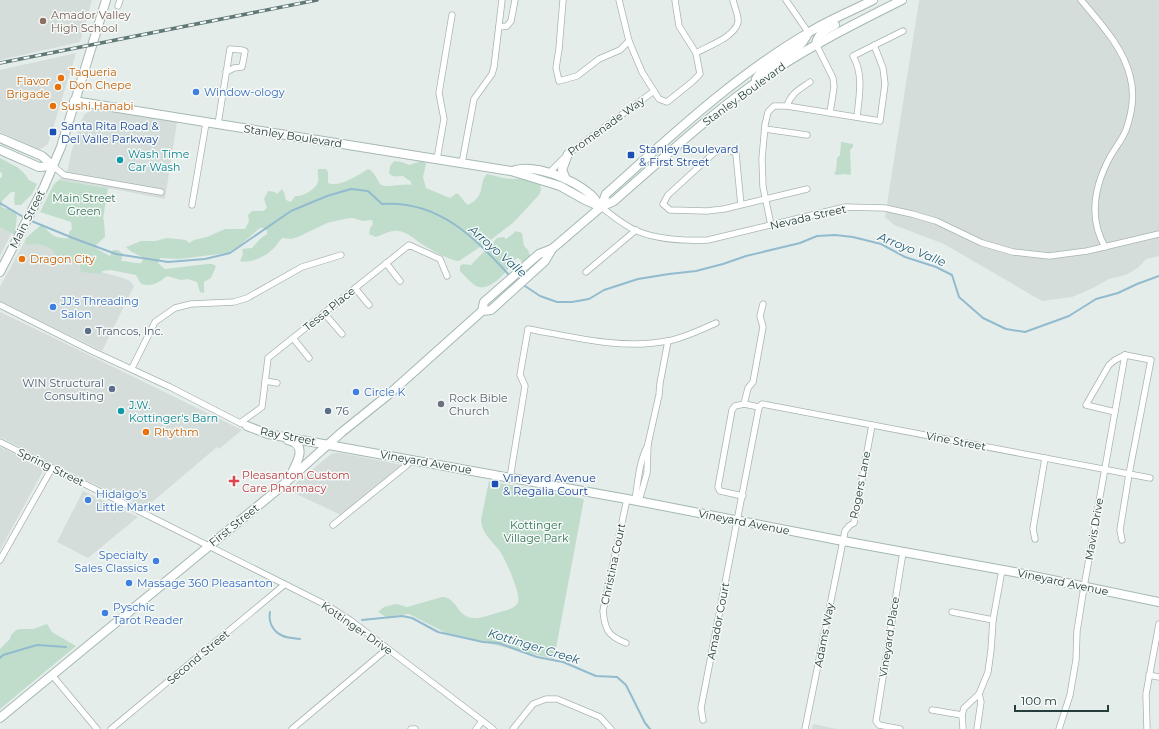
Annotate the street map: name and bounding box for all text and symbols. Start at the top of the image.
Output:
place label: Amador Valley High School [51,8,131,35]
marker: Amador Valley High School [38,16,48,26]
street label: Stanley Boulevard [700,59,788,129]
place label: Taqueria Don Chepe [69,65,132,92]
marker: Taqueria Don Chepe [56,73,66,83]
place label: Flavor Brigade [6,74,50,101]
marker: Flavor Brigade [53,82,63,92]
place label: Window-ology [204,85,285,99]
marker: Window-ology [191,87,201,97]
street label: Promenade Way [565,93,647,159]
place label: Sushi Hanabi [61,99,134,113]
marker: Sushi Hanabi [48,101,58,111]
place label: Santa Rita Road & Del Valle Parkway [61,119,159,146]
street label: Stanley Boulevard [243,121,343,151]
marker: Santa Rita Road & Del Valle Parkway [48,127,58,137]
place label: Stanley Boulevard & First Street [639,142,738,169]
place label: Wash Time Car Wash [128,147,190,174]
marker: Stanley Boulevard & First Street [626,150,636,160]
marker: Wash Time Car Wash [115,155,125,165]
street label: Main Street [6,187,48,250]
park label: Main Street Green [52,191,116,218]
street label: Nevada Street [769,201,848,233]
water label: Arroyo Valle [465,221,530,280]
water label: Arroyo Valle [875,228,948,269]
place label: Dragon City [30,252,95,266]
marker: Dragon City [17,254,27,264]
street label: Tessa Place [300,284,358,334]
place label: JJ’s Threading Salon [60,294,139,321]
marker: JJ’s Threading Salon [48,302,58,312]
place label: Trancos, Inc. [96,324,163,338]
marker: Trancos, Inc. [83,326,93,336]
place label: WIN Structural Consulting [22,376,104,403]
marker: WIN Structural Consulting [107,384,117,394]
place label: Circle K [364,385,406,399]
marker: Circle K [351,387,361,397]
place label: Rock Bible Church [449,391,508,418]
place label: J.W. Kottinger's Barn [128,398,218,425]
marker: Rock Bible Church [436,399,446,409]
place label: 76 [336,404,349,418]
marker: J.W. Kottinger's Barn [116,406,126,416]
marker: 76 [323,406,333,416]
street label: Ray Street [259,424,317,448]
place label: Rhythm [154,425,199,439]
marker: Rhythm [141,427,151,437]
street label: Vine Street [925,428,988,454]
street label: Spring Street [15,445,87,489]
street label: Vineyard Avenue [379,447,473,477]
street label: Rogers Lane [847,450,873,520]
place label: Pleasanton Custom Care Pharmacy [242,468,350,495]
place label: Vineyard Avenue & Regalia Court [503,471,596,498]
marker: Pleasanton Custom Care Pharmacy [229,476,239,486]
marker: Vineyard Avenue & Regalia Court [490,479,500,489]
place label: Hidalgo's Little Market [96,487,166,514]
marker: Hidalgo's Little Market [83,495,93,505]
street label: Mavis Drive [1082,496,1106,561]
street label: First Street [206,500,262,549]
street label: Vineyard Avenue [697,506,791,538]
park label: Kottinger Village Park [503,518,569,545]
street label: Christina Court [598,521,629,606]
place label: Specialty Sales Classics [74,548,149,575]
marker: Specialty Sales Classics [151,556,161,566]
street label: Vineyard Avenue [1016,566,1110,599]
place label: Massage 360 Pleasanton [137,576,273,590]
marker: Massage 360 Pleasanton [124,578,134,588]
street label: Amador Court [704,581,732,661]
street label: Vineyard Place [876,595,902,678]
street label: Kottinger Drive [319,598,396,658]
place label: Pyschic Tarot Reader [113,600,183,627]
street label: Adams Way [811,601,837,669]
marker: Pyschic Tarot Reader [100,608,110,618]
water label: Kottinger Creek [486,625,582,667]
street label: Second Street [164,626,233,687]
scale bar [1015,687,1108,713]
text: 100 m [1021,693,1057,708]

